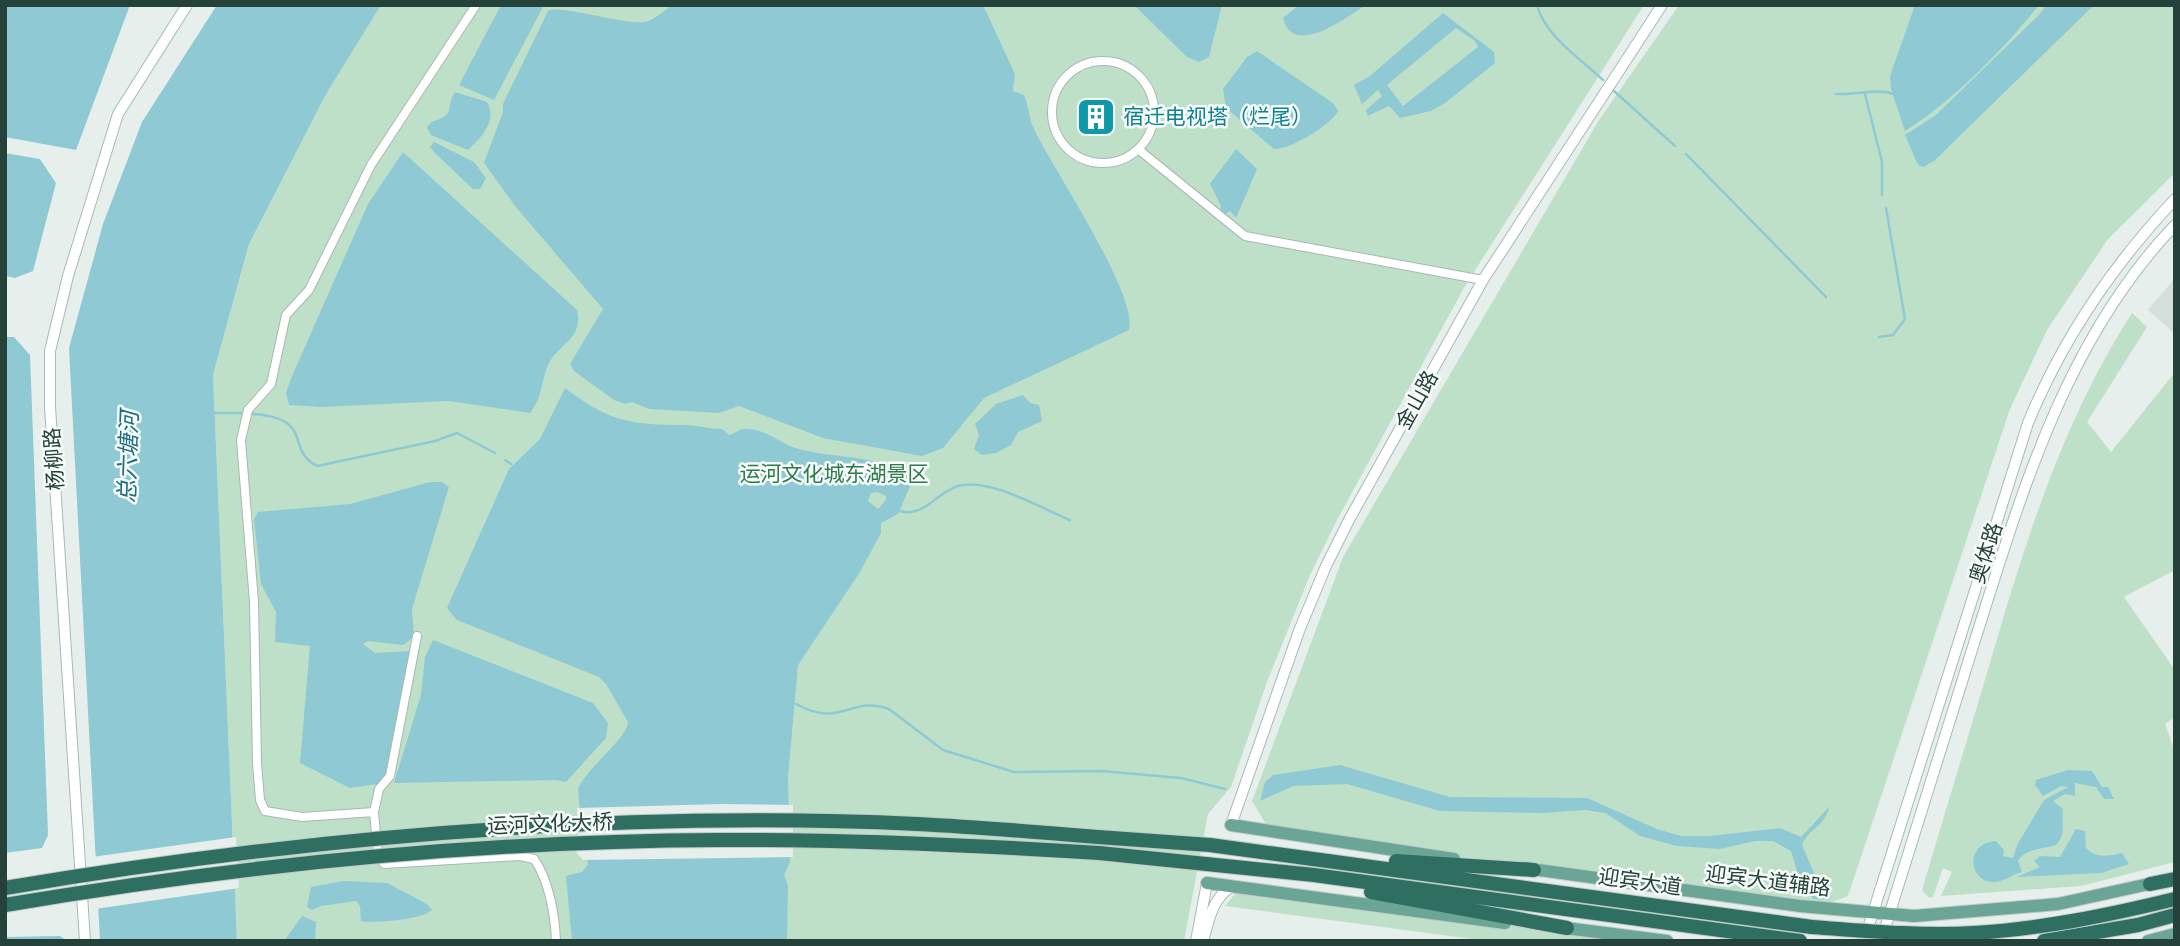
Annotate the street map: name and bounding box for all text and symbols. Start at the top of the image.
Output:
building icon: 宿迁电视塔（烂尾） [1075,96,1117,138]
place label: 宿迁电视塔（烂尾） [1123,105,1312,130]
street label: 金山路 [1391,367,1444,434]
water label: 总六塘河 [113,407,145,503]
street label: 杨柳路 [40,427,69,491]
park label: 运河文化城东湖景区 [740,462,929,487]
street label: 奥体路 [1965,519,2008,587]
street label: 运河文化大桥 [487,810,613,839]
street label: 迎宾大道辅路 [1704,861,1832,902]
street label: 迎宾大道 [1597,864,1683,901]

